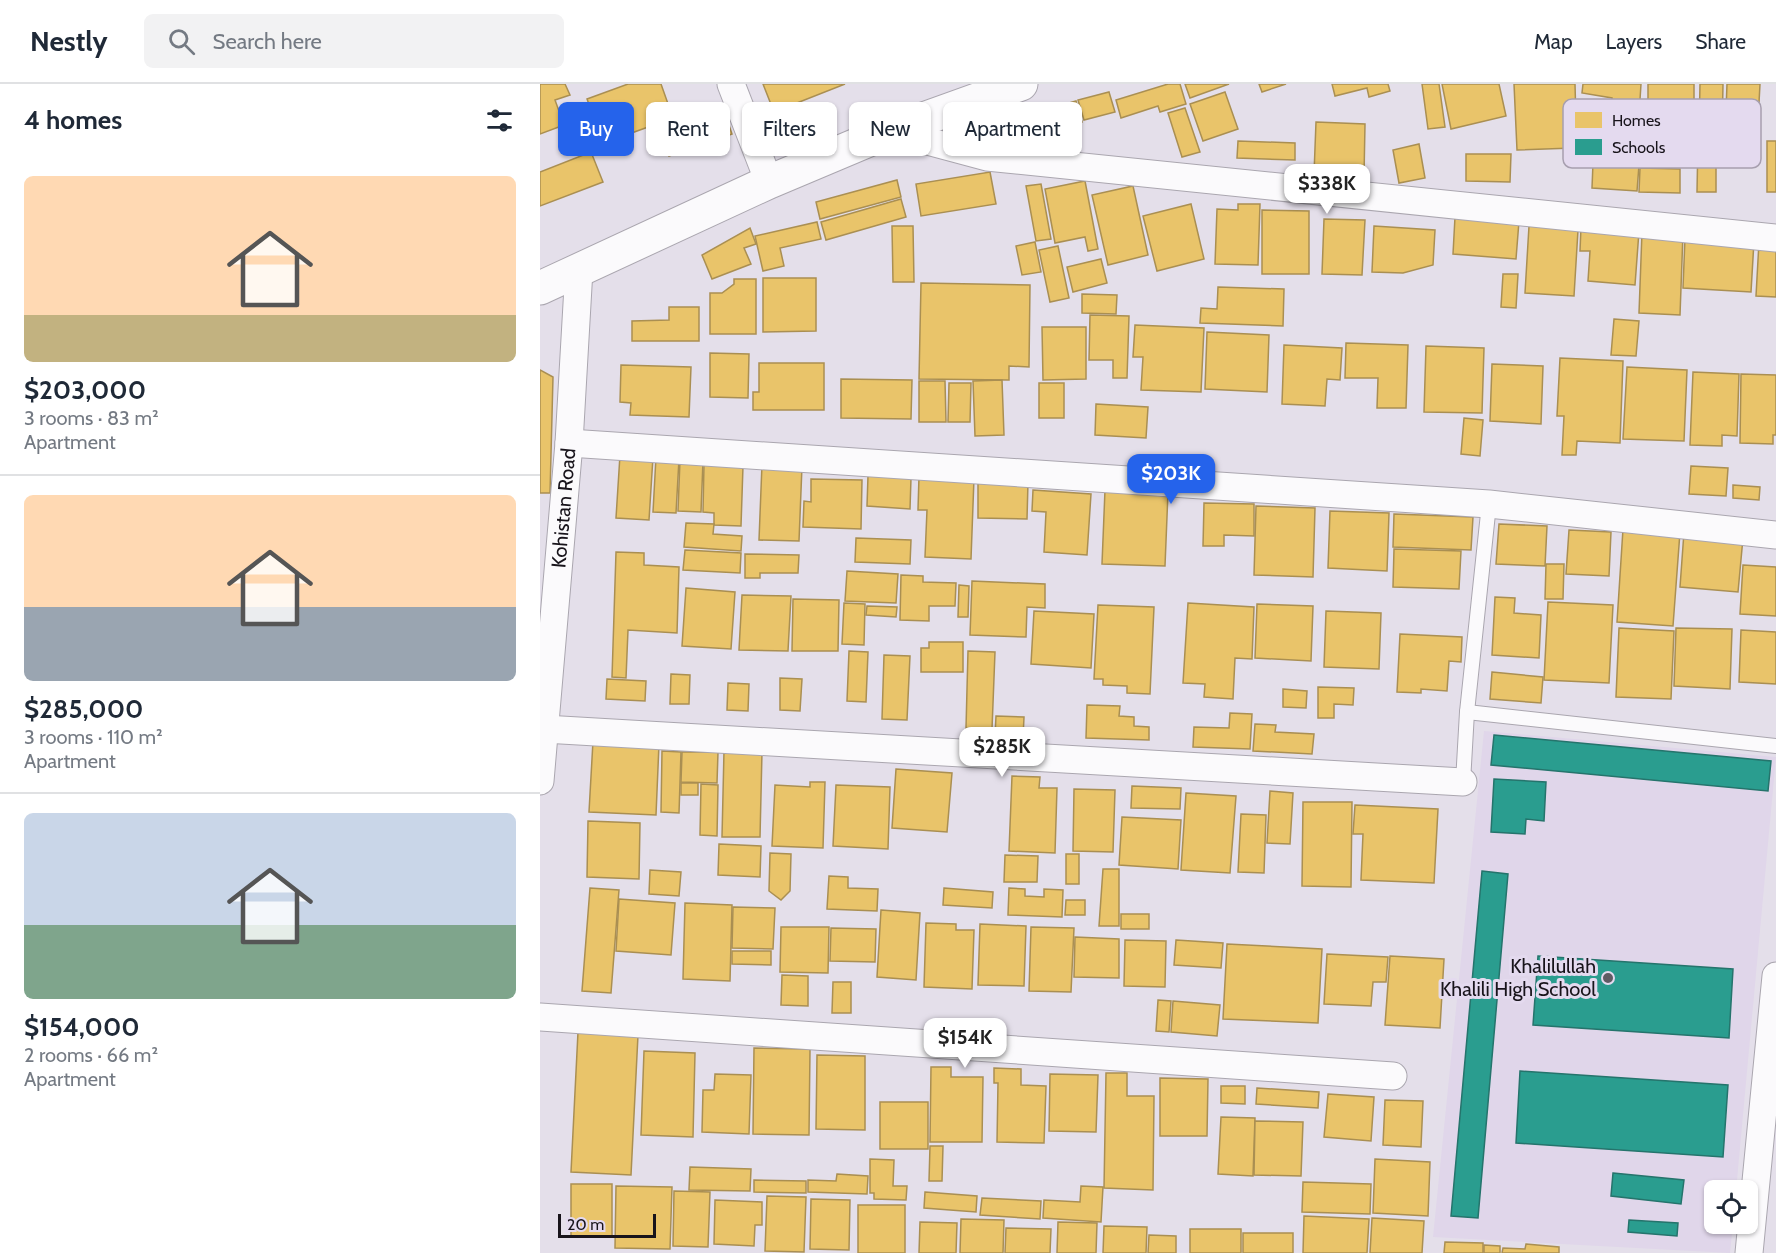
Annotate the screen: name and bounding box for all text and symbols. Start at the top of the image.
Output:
search box [144,14,564,68]
text: Nestly [30,24,108,58]
icon: search [165,25,198,58]
text: Search here [213,28,322,55]
text: Map [1534,29,1573,54]
text: Layers [1606,29,1662,54]
text: Share [1695,29,1746,54]
legend [1563,99,1761,168]
chip: Buy [558,102,634,156]
chip: Rent [646,102,730,156]
chip: Filters [742,102,837,156]
chip: New [849,102,931,156]
chip: Apartment [943,102,1082,156]
text: 4 homes [24,104,122,136]
icon: filters [483,104,516,137]
text: Homes [1612,111,1661,130]
text: Schools [1612,138,1666,157]
pin: $338K [1285,164,1369,215]
text: $338K [1298,171,1356,195]
icon: home [216,215,324,323]
text: $203,000 [24,374,146,406]
text: 3 rooms · 83 m² [24,406,159,430]
text: Apartment [24,430,116,454]
street label: Kohistan Road [546,447,581,569]
pin: $203K [1129,454,1213,505]
text: $203K [1141,461,1201,485]
icon: home [216,534,324,642]
text: $285,000 [24,693,143,725]
text: 3 rooms · 110 m² [24,725,163,749]
pin: $285K [960,727,1044,778]
text: $285K [973,734,1031,758]
text: Apartment [24,749,116,773]
icon: home [216,852,324,960]
place label: Khalilullah Khalili High School [1440,954,1596,1001]
marker: Khalilullah Khalili High School [1601,971,1615,985]
text: $154,000 [24,1011,140,1043]
pin: $154K [923,1018,1007,1069]
text: $154K [938,1025,992,1049]
text: 2 rooms · 66 m² [24,1043,158,1067]
text: Apartment [24,1067,116,1091]
map controls [1704,1180,1758,1234]
button: locate [1704,1180,1758,1234]
scale bar [558,1211,656,1238]
text: 20 m [567,1215,604,1234]

